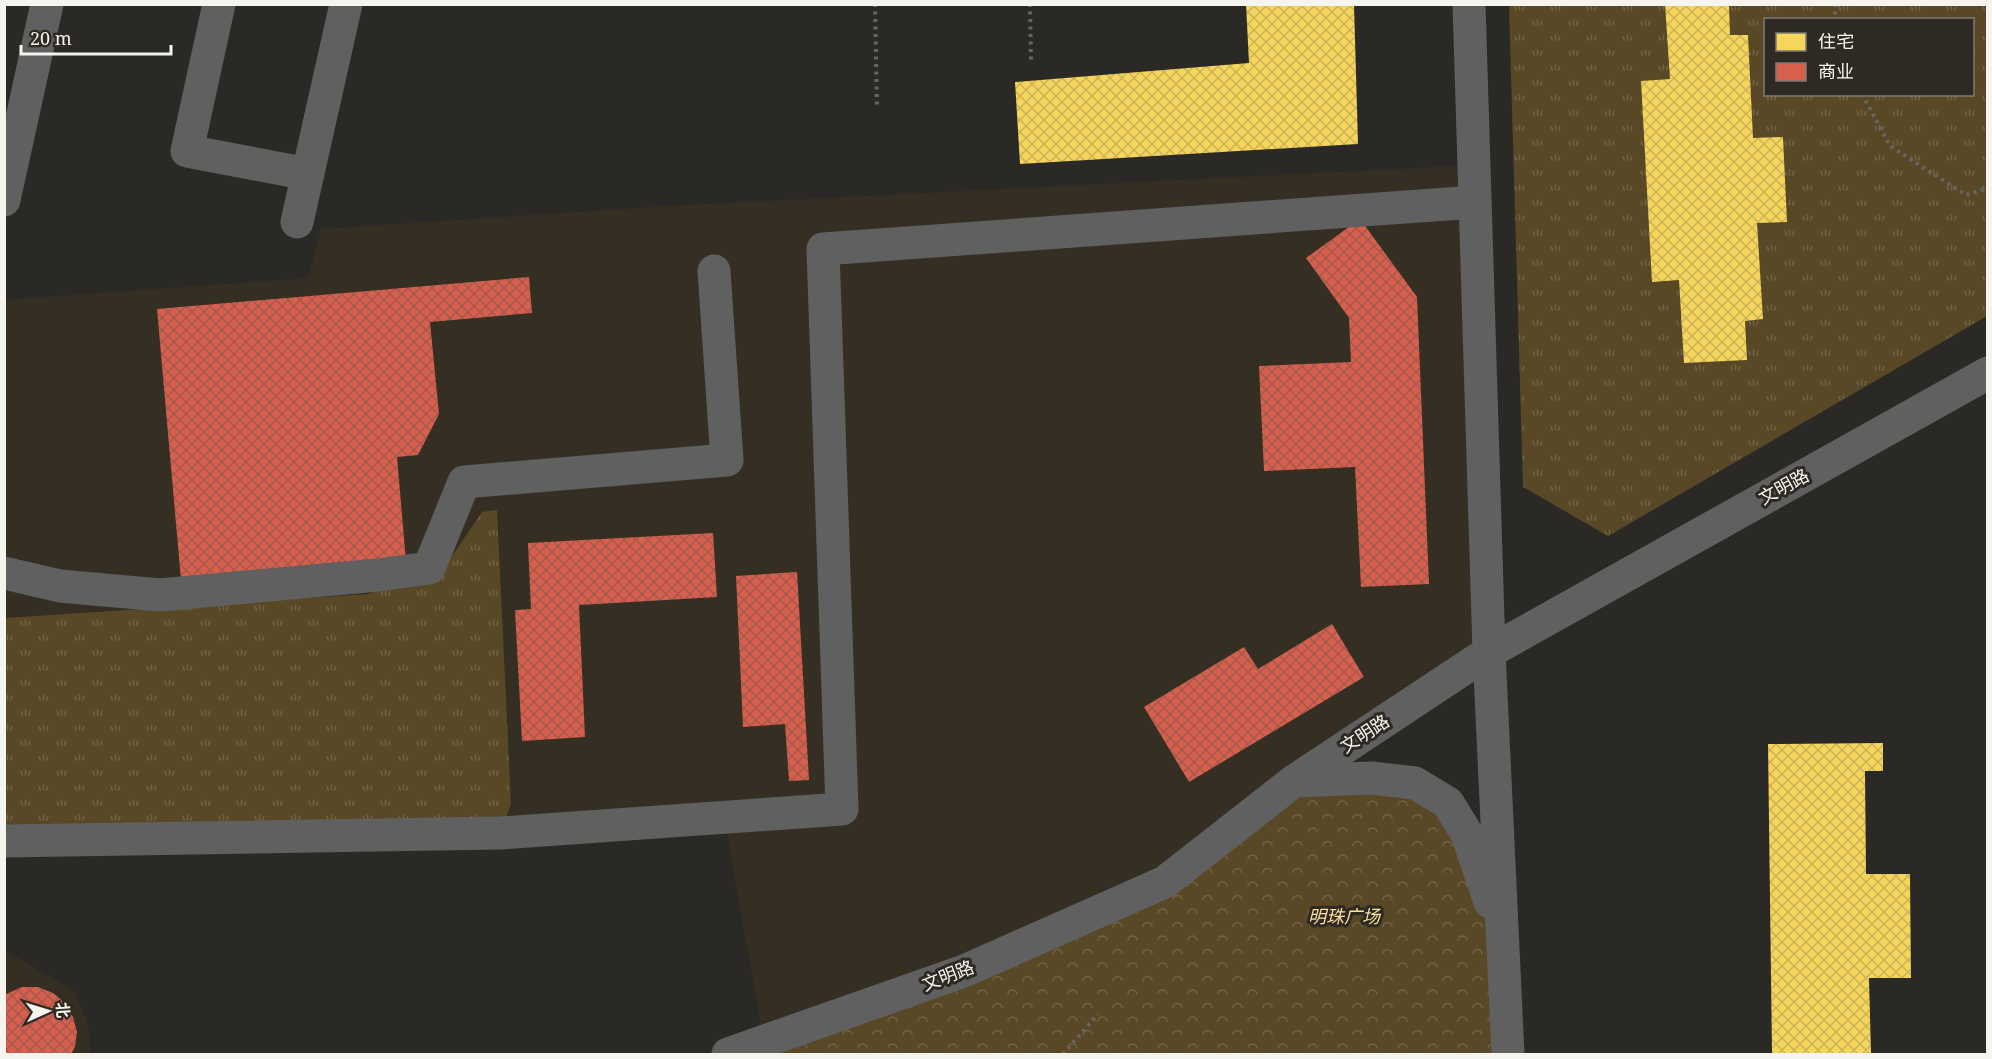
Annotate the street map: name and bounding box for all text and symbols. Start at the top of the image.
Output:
scale bar [21,18,171,56]
legend [1764,18,1974,96]
text: 20 m [30,26,72,50]
text: 住宅 [1818,29,1854,53]
text: 商业 [1818,59,1854,83]
street label: 文明路 [1754,463,1813,510]
street label: 文明路 [1335,708,1394,758]
park label: 明珠广场 [1308,904,1382,928]
street label: 文明路 [918,954,977,996]
north arrow [18,981,78,1041]
text: 北 [51,1001,74,1019]

